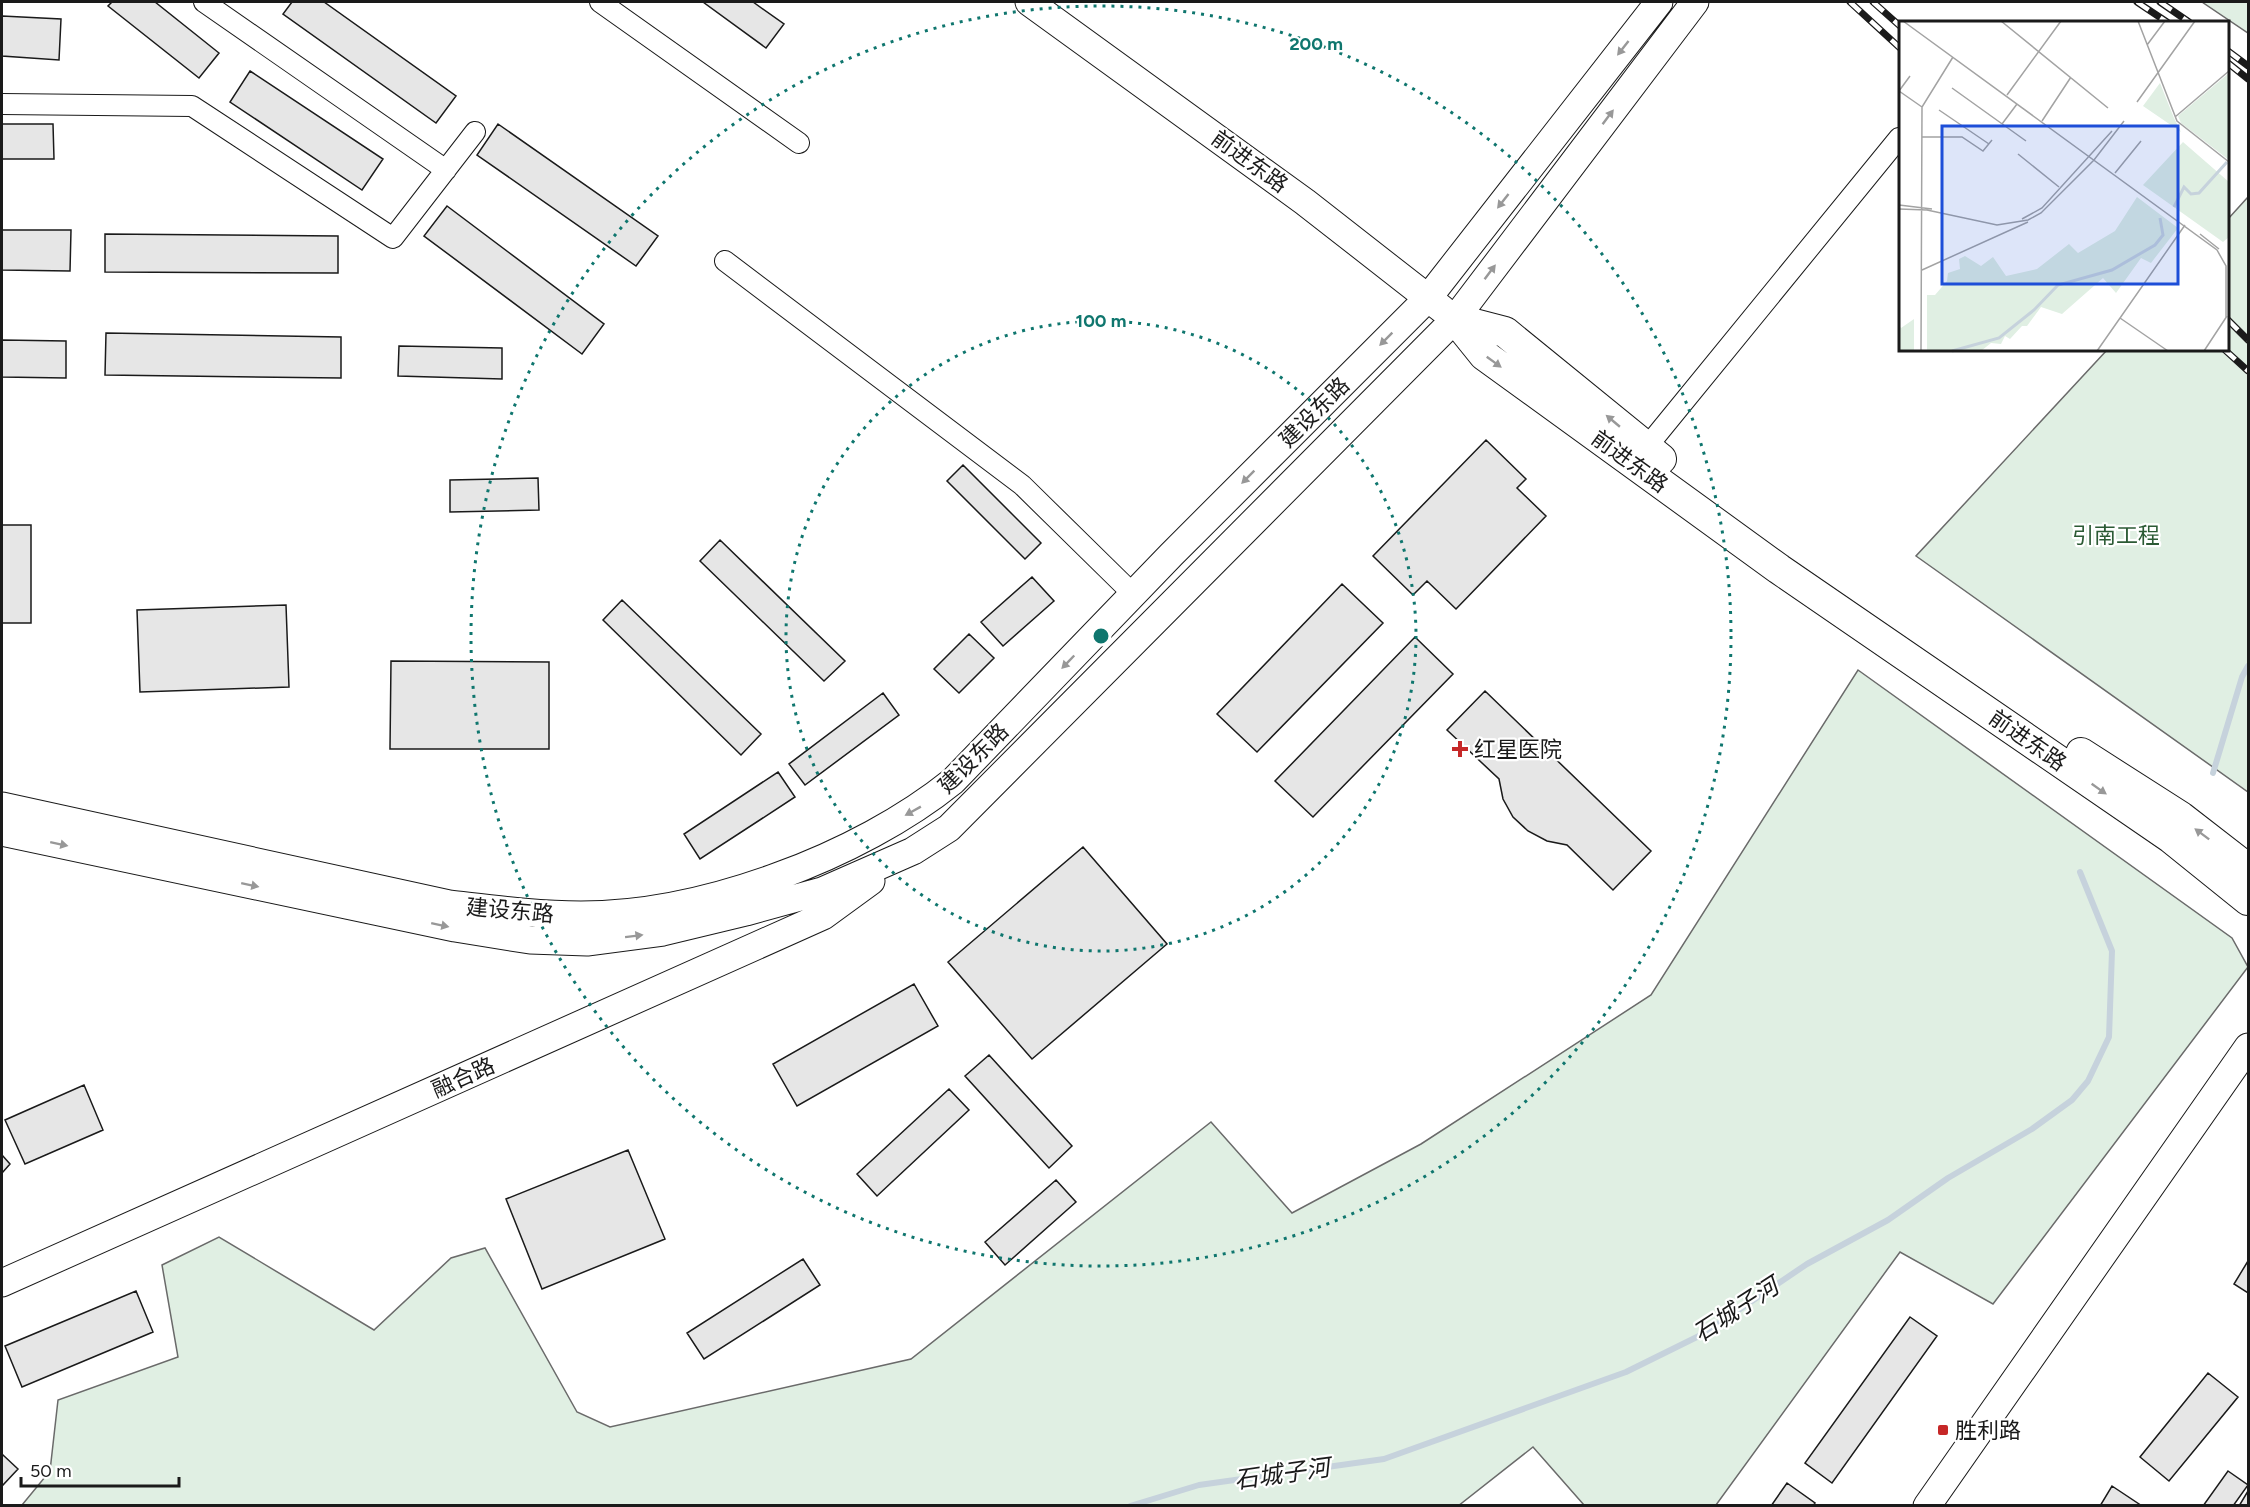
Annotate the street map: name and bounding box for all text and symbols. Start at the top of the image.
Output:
inset map [1899,21,2229,351]
text: 200 m [1289,33,1343,55]
one-way arrow [1618,40,1630,55]
one-way arrow [1601,109,1614,125]
street label: 前进东路 [1206,125,1293,198]
one-way arrow [1498,194,1510,209]
one-way arrow [1484,265,1496,281]
text: 100 m [1076,310,1126,332]
one-way arrow [1380,332,1394,346]
one-way arrow [1485,356,1501,368]
street label: 建设东路 [1274,372,1355,453]
one-way arrow [1605,414,1621,427]
street label: 前进东路 [1586,425,1673,498]
one-way arrow [1242,470,1256,484]
park label: 引南工程 [2072,522,2160,549]
centre of rings [1091,626,1111,646]
one-way arrow [1061,654,1075,669]
street label: 前进东路 [1984,704,2072,777]
street label: 建设东路 [933,718,1014,799]
place label: 红星医院 [1474,736,1562,763]
marker: 红星医院 [1451,740,1469,758]
one-way arrow [2091,783,2107,795]
one-way arrow [904,806,921,816]
one-way arrow [2194,827,2210,840]
one-way arrow [49,840,68,850]
one-way arrow [240,880,259,890]
street label: 建设东路 [465,893,555,928]
one-way arrow [431,921,450,930]
one-way arrow [624,931,643,941]
street label: 融合路 [428,1052,499,1103]
water label: 石城子河 [1688,1269,1787,1348]
place label: 胜利路 [1955,1417,2021,1444]
marker: 胜利路 [1936,1423,1950,1437]
scale bar [21,1450,178,1488]
water label: 石城子河 [1232,1452,1335,1495]
text: 50 m [30,1460,72,1482]

